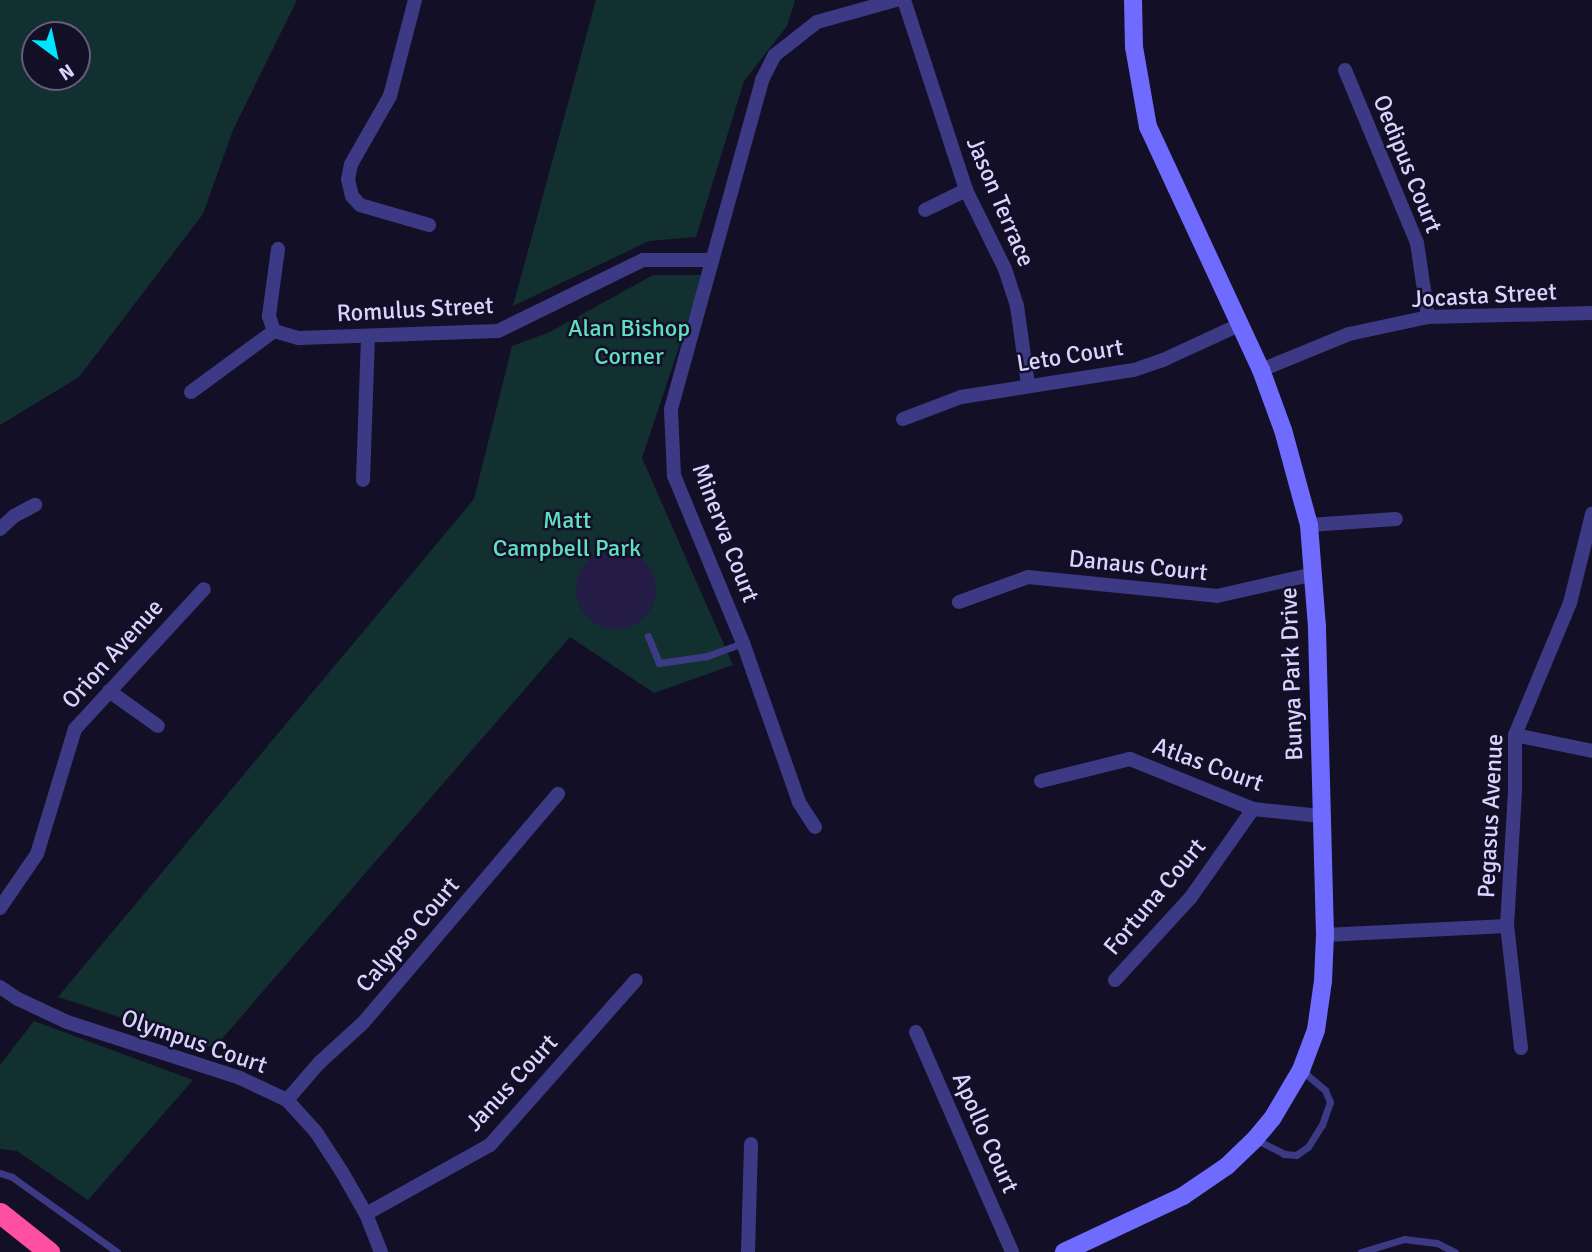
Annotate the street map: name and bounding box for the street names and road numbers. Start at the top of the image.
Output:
street label: Oedipus Court [1366,91,1448,237]
street label: Jason Terrace [960,133,1040,271]
street label: Jocasta Street [1411,278,1557,314]
street label: Romulus Street [336,292,494,328]
street label: Leto Court [1015,333,1125,379]
street label: Minerva Court [685,459,765,607]
street label: Danaus Court [1067,544,1209,588]
street label: Bunya Park Drive [1275,587,1309,761]
street label: Orion Avenue [56,593,170,715]
street label: Atlas Court [1149,732,1267,798]
street label: Pegasus Avenue [1472,733,1510,899]
street label: Fortuna Court [1098,833,1212,961]
street label: Calypso Court [350,872,466,998]
street label: Olympus Court [117,1004,271,1080]
street label: Janus Court [460,1029,564,1137]
street label: Apollo Court [946,1068,1024,1198]

